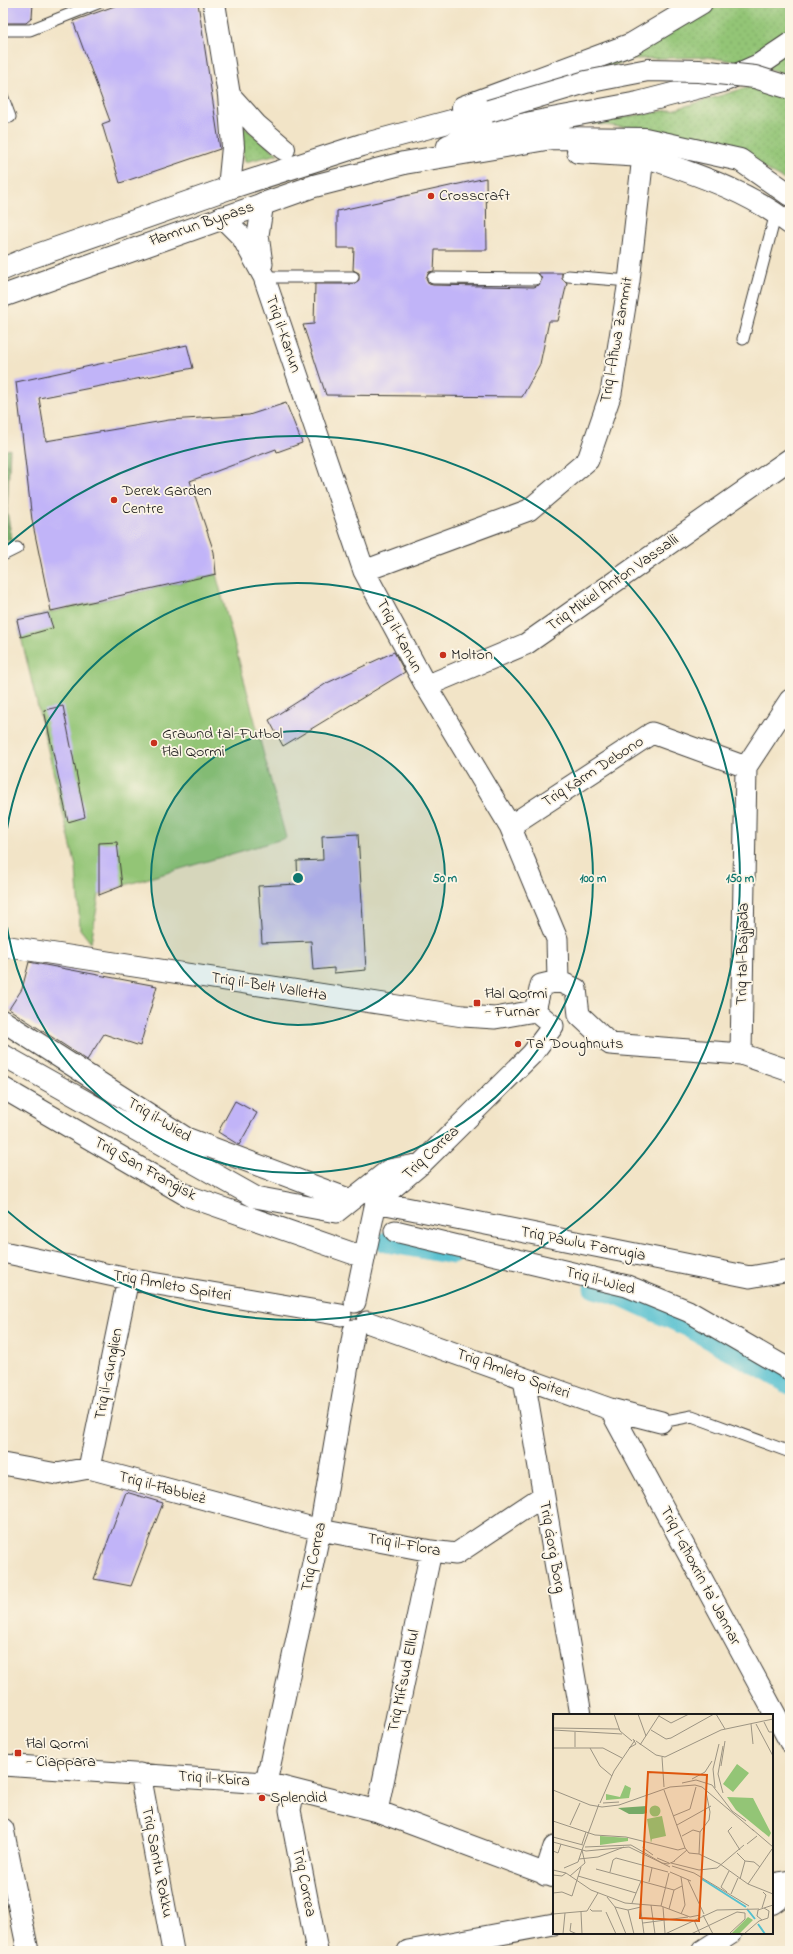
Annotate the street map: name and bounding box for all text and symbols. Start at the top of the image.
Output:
place label: Crosscraft [439,184,511,208]
marker: Crosscraft [426,191,436,201]
street label: Ħamrun Bypass [146,195,257,253]
street label: Triq l-Aħwa Zammit [594,274,640,405]
street label: Triq il-Kanun [259,292,307,376]
place label: Derek Garden Centre [121,479,212,521]
marker: Derek Garden Centre [109,495,119,505]
street label: Triq Mikiel Anton Vassalli [542,528,684,638]
street label: Triq il-Kanun [370,595,429,677]
place label: Molton [451,643,493,667]
marker: Molton [438,650,448,660]
place label: Grawnd tal-Futbol Ħal Qormi [161,722,283,764]
street label: Triq Karm Debono [537,730,649,814]
marker: Grawnd tal-Futbol Ħal Qormi [149,738,159,748]
text: 50 m [433,870,458,888]
text: 100 m [580,870,607,888]
text: 150 m [726,870,755,888]
centre of rings [291,871,305,885]
street label: Triq tal-Bajjada [730,903,756,1005]
street label: Triq il-Belt Valletta [209,966,329,1008]
place label: Ħal Qormi - Furnar [484,982,548,1024]
marker: Ħal Qormi - Furnar [472,998,482,1008]
place label: Ta' Doughnuts [526,1032,623,1056]
marker: Ta' Doughnuts [513,1039,523,1049]
street label: Triq il-Wied [122,1091,196,1149]
street label: Triq Correa [397,1120,465,1186]
street label: Triq San Franġisk [89,1131,202,1208]
street label: Triq Pawlu Farrugia [518,1220,648,1268]
street label: Triq il-Wied [562,1260,638,1302]
street label: Triq Amleto Spiteri [111,1264,233,1308]
street label: Triq il-Gunglien [88,1326,130,1422]
street label: Triq Amleto Spiteri [453,1342,573,1406]
street label: Triq il-Ħabbież [116,1465,209,1511]
street label: Triq Ġorġ Borg [532,1499,572,1595]
street label: Triq l-Għoxrin ta' Jannar [653,1502,747,1650]
street label: Triq Correa [295,1520,333,1594]
street label: Triq il-Flora [365,1527,443,1563]
street label: Triq Mifsud Ellul [381,1627,427,1735]
inset map [553,1714,773,1934]
place label: Ħal Qormi - Ciappara [25,1732,96,1774]
marker: Ħal Qormi - Ciappara [13,1748,23,1758]
street label: Triq il-Kbira [177,1765,251,1793]
place label: Splendid [270,1786,327,1810]
marker: Splendid [257,1793,267,1803]
street label: Triq Santu Rokku [134,1804,180,1920]
street label: Triq Correa [285,1845,323,1919]

